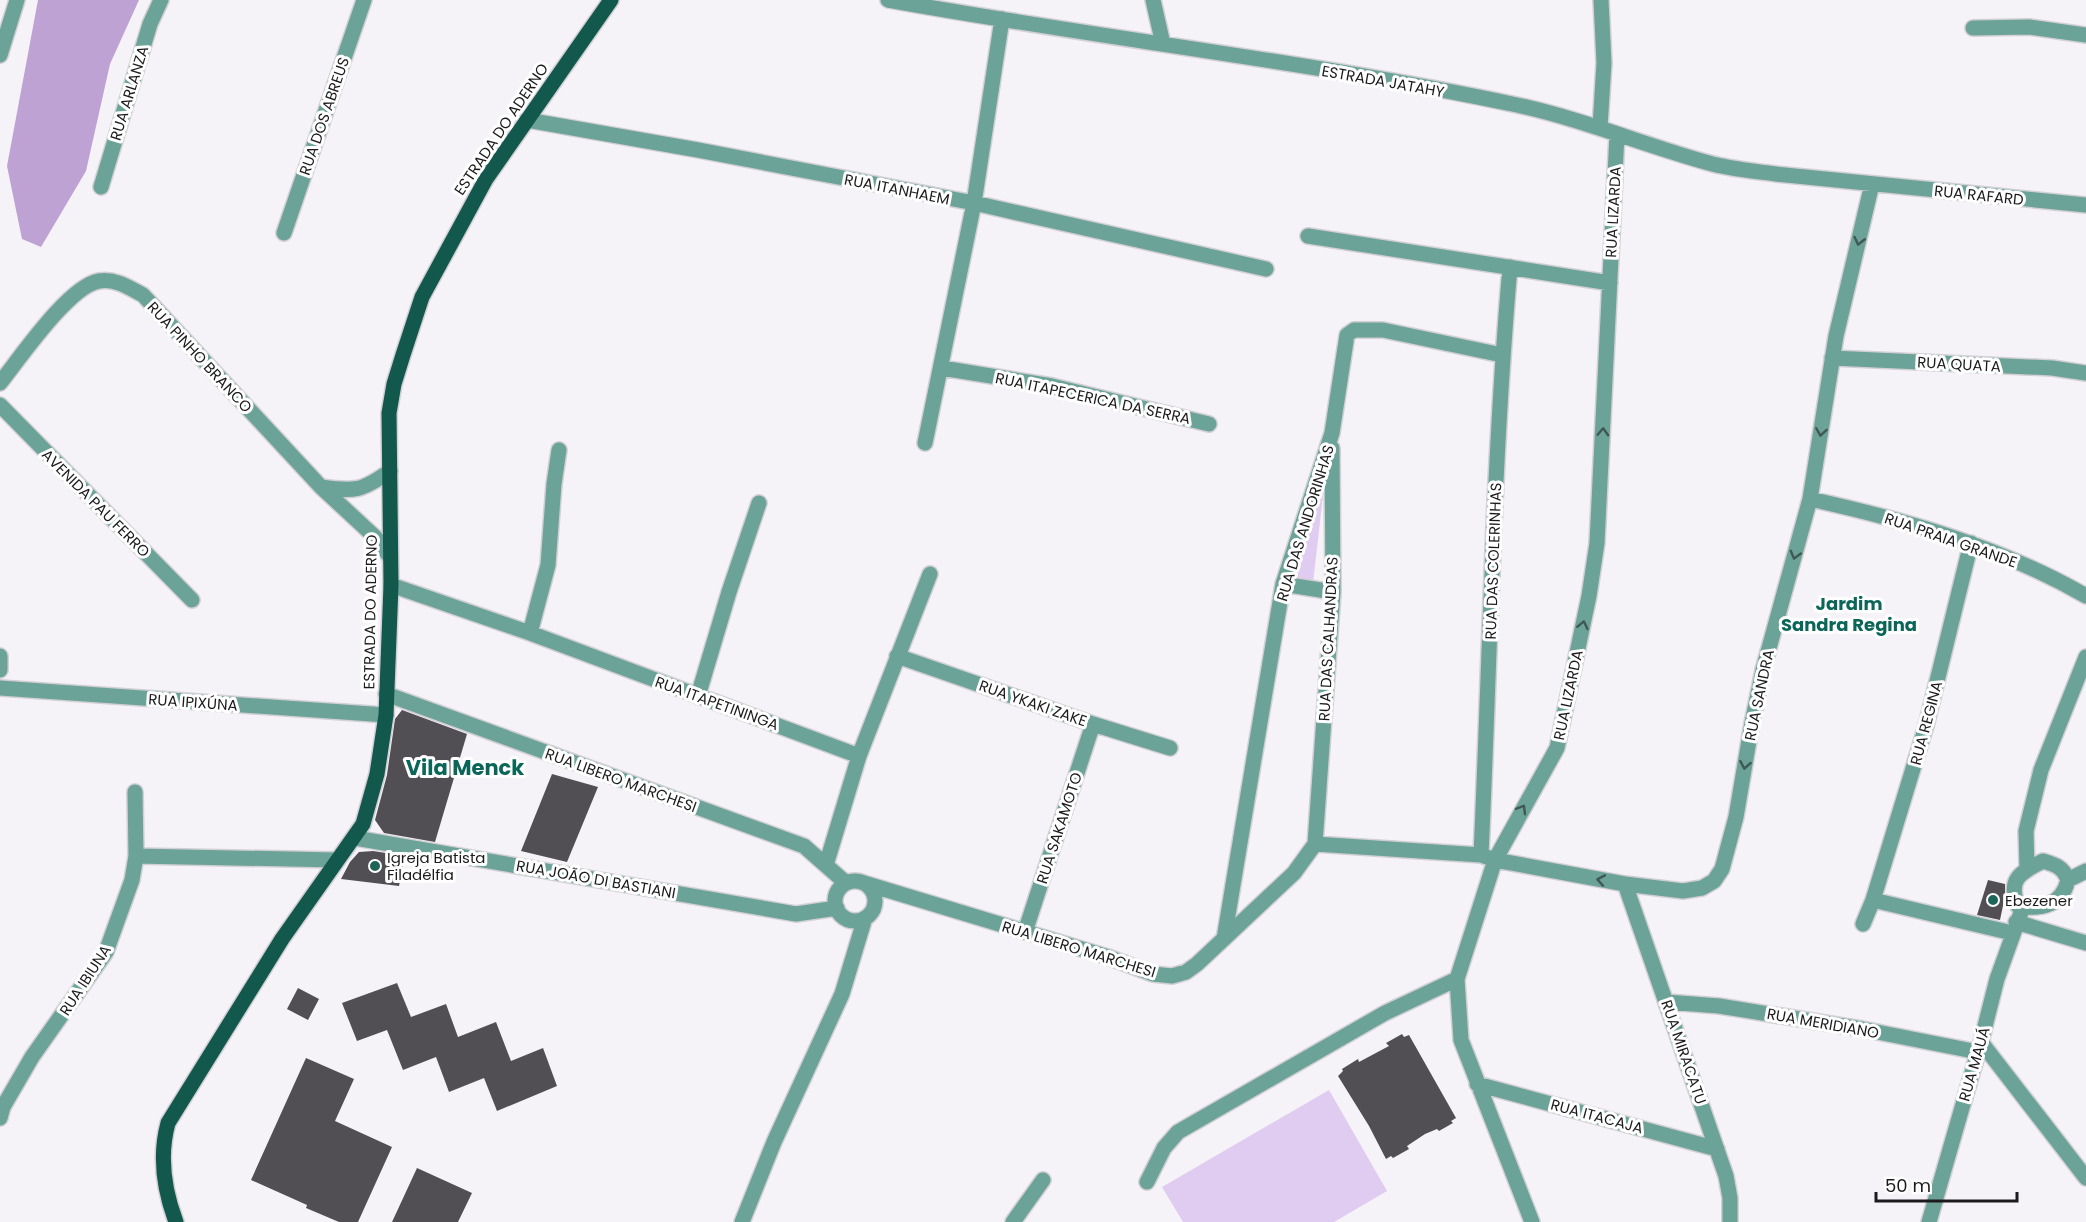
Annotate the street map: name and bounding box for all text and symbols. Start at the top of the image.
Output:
street label: RUA ARLANZA [105,43,153,143]
street label: RUA DOS ABREUS [294,54,354,178]
street label: ESTRADA DO ADERNO [449,59,553,199]
street label: ESTRADA JATAHY [1320,60,1446,102]
street label: RUA LIZARDA [1600,166,1626,258]
street label: RUA ITANHAEM [843,168,951,210]
street label: RUA RAFARD [1933,180,2025,210]
one-way arrow [1853,236,1866,246]
street label: RUA PINHO BRANCO [143,297,257,417]
street label: RUA QUATA [1917,351,2001,377]
street label: RUA ITAPECERICA DA SERRA [993,367,1193,429]
one-way arrow [1596,427,1609,436]
one-way arrow [1815,427,1828,437]
street label: RUA DAS ANDORINHAS [1271,442,1339,604]
street label: AVENIDA PAU FERRO [37,444,155,562]
street label: RUA DAS COLERINHAS [1480,482,1506,640]
street label: RUA PRAIA GRANDE [1882,507,2020,573]
street label: ESTRADA DO ADERNO [358,534,382,690]
one-way arrow [1789,550,1802,560]
street label: RUA DAS CALHANDRAS [1313,556,1343,722]
district label: Jardim Sandra Regina [1781,591,1917,637]
one-way arrow [1575,621,1588,631]
street label: RUA LIZARDA [1548,648,1588,742]
street label: RUA SANDRA [1739,648,1779,742]
street label: RUA ITAPETININGA [652,671,782,735]
street label: RUA YKAKI ZAKE [976,675,1090,731]
street label: RUA REGINA [1905,679,1947,767]
street label: RUA IPIXÚNA [148,688,238,716]
street label: RUA LIBERO MARCHESI [542,743,700,817]
district label: Vila Menck [406,753,524,782]
one-way arrow [1739,761,1751,770]
street label: RUA SAKAMOTO [1031,769,1087,886]
one-way arrow [1515,804,1527,815]
place label: Igreja Batista Filadélfia [387,847,486,885]
street label: RUA JOÃO DI BASTIANI [515,855,677,903]
marker: Igreja Batista Filadélfia [368,859,382,873]
one-way arrow [1596,874,1606,887]
place label: Ebezener [2005,890,2073,911]
marker: Ebezener [1986,893,2000,907]
street label: RUA LIBERO MARCHESI [1000,916,1158,982]
street label: RUA IBIUNA [54,940,116,1020]
street label: RUA MIRACATU [1656,997,1712,1107]
street label: RUA MERIDIANO [1765,1003,1881,1043]
street label: RUA MAUÁ [1953,1024,1995,1104]
street label: RUA ITACAJA [1548,1094,1646,1138]
scale bar [1876,1165,2017,1203]
text: 50 m [1885,1173,1931,1198]

